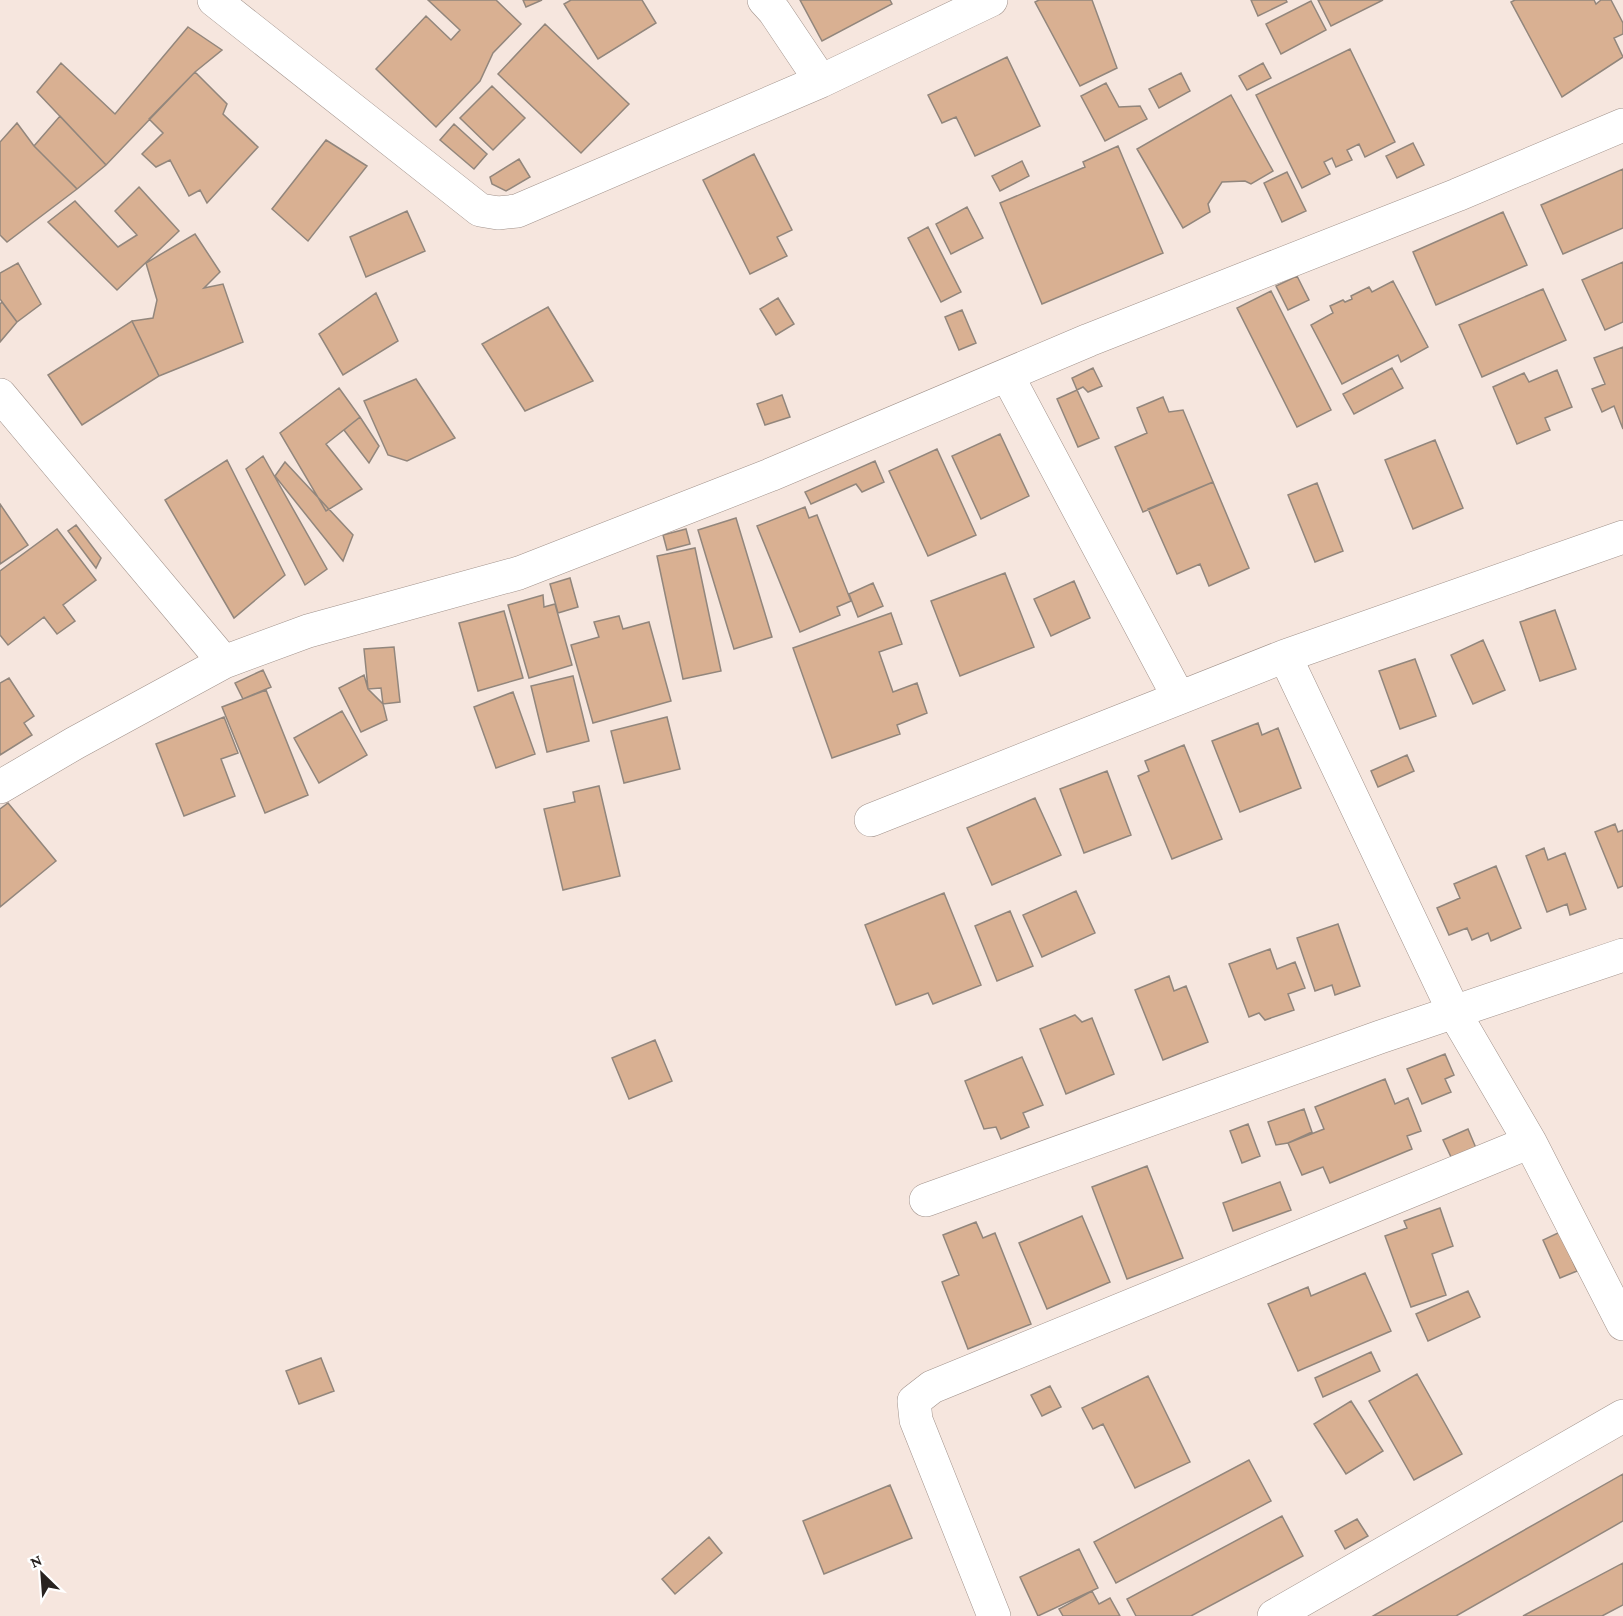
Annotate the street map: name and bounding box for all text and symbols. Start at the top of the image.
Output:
north arrow [12,1544,72,1604]
text: N [27,1551,44,1571]

